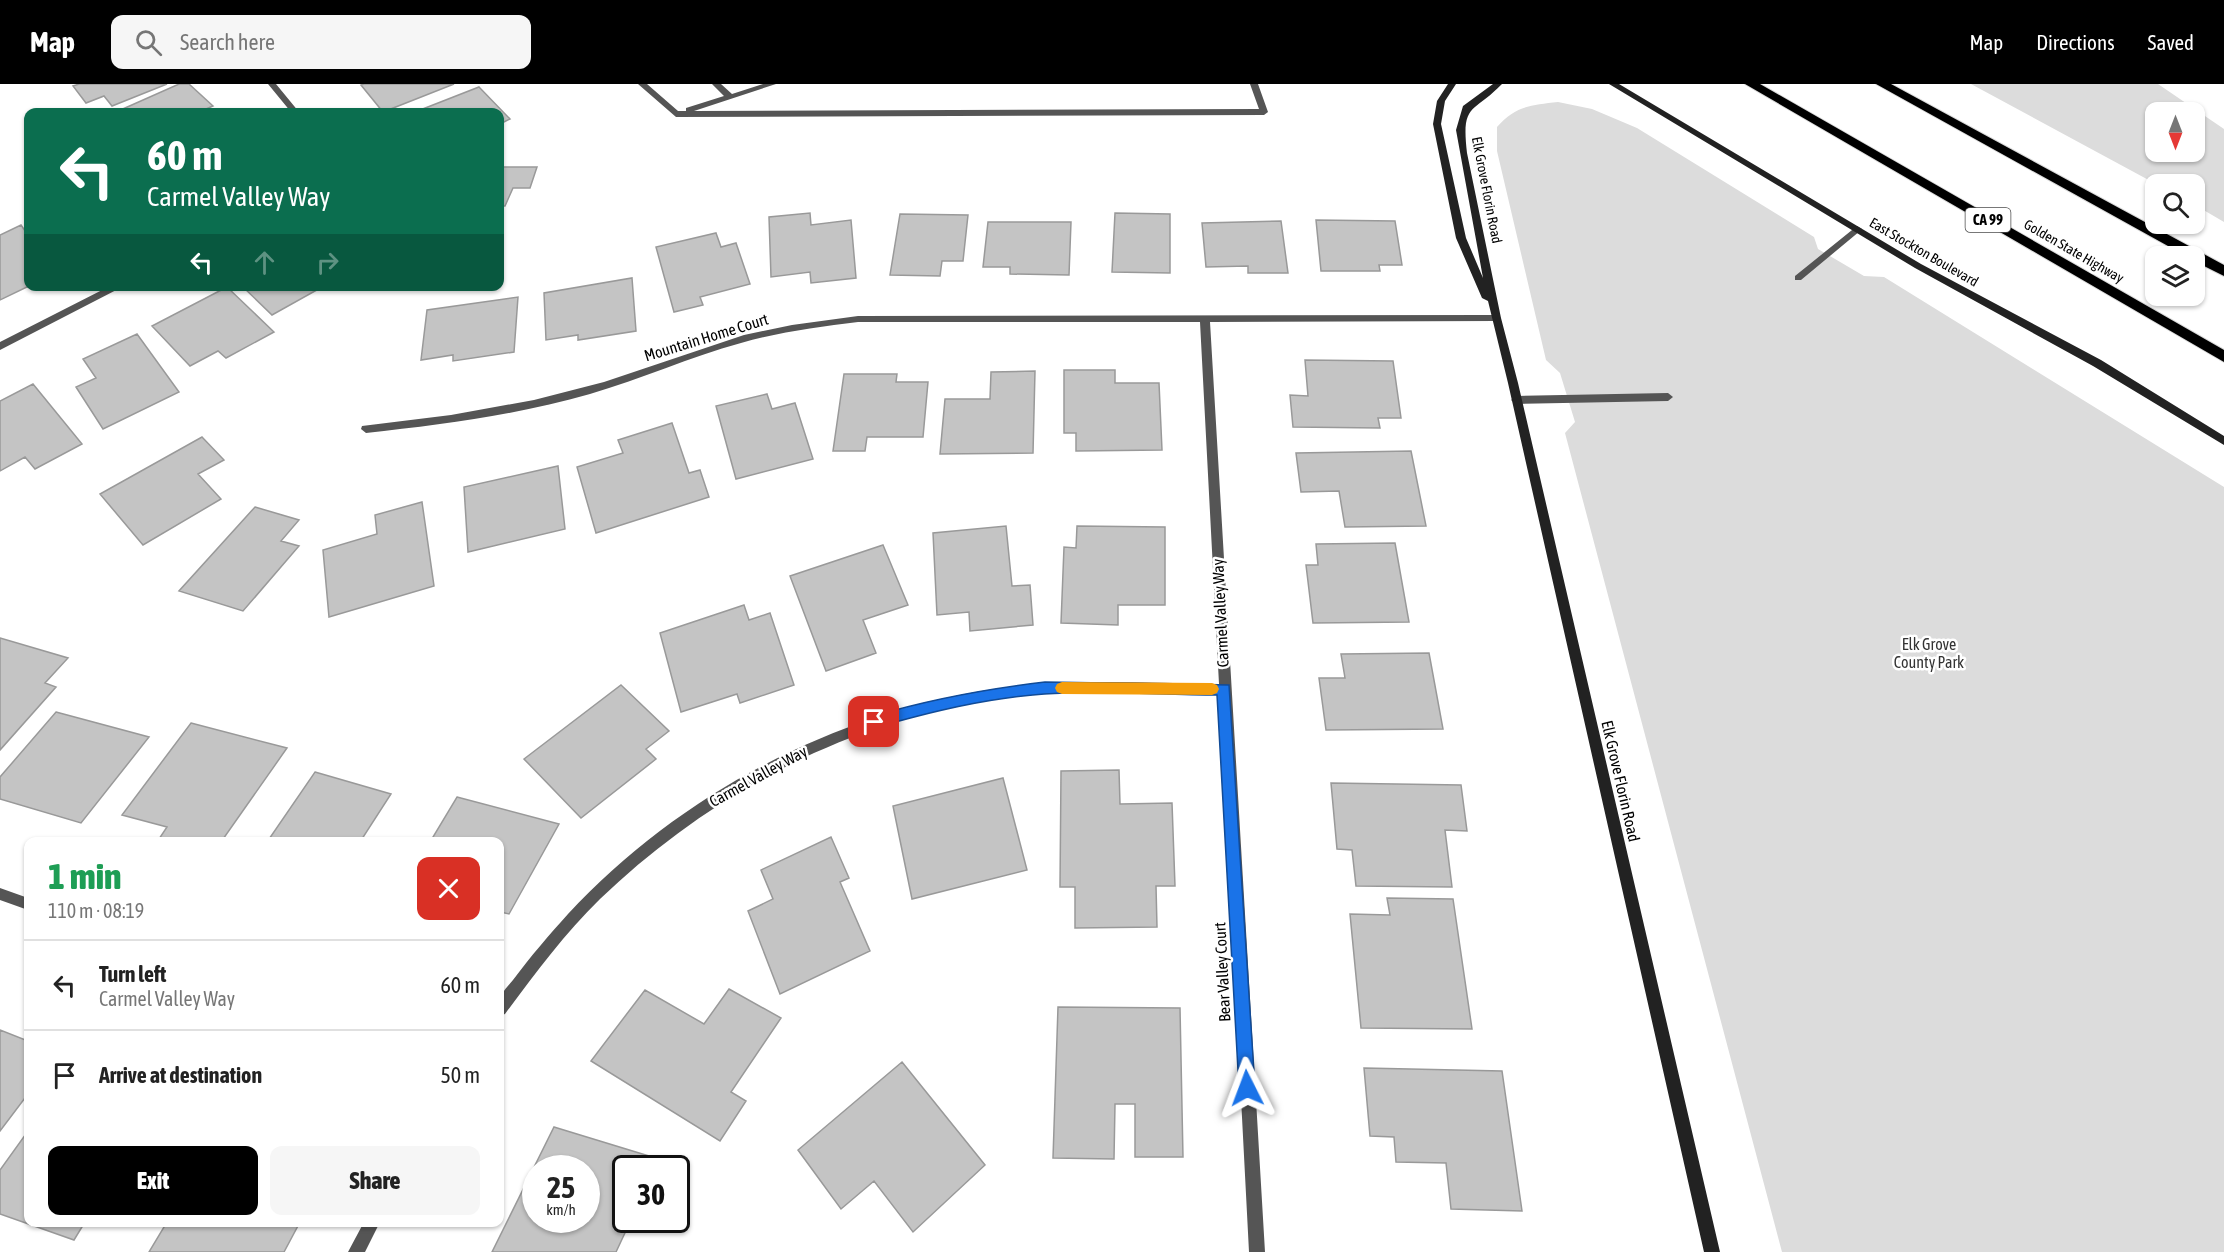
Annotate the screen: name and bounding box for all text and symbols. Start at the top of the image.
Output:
search box [111,15,531,69]
text: Map [30,26,75,58]
icon: search [132,26,165,59]
text: Search here [180,29,275,55]
text: Map [1969,30,2003,54]
text: Directions [2036,30,2115,54]
text: Saved [2148,30,2194,54]
north arrow [2145,102,2205,162]
map controls [2145,102,2205,306]
text: 60 m [147,131,222,179]
icon: left [48,132,126,210]
street label: Elk Grove Florin Road [1469,135,1505,245]
button: search [2145,174,2205,234]
text: Carmel Valley Way [147,181,331,212]
road number: CA 99 [1966,208,2010,232]
street label: East Stockton Boulevard [1867,214,1981,290]
street label: Golden State Highway [2021,216,2127,286]
icon: left [185,246,218,279]
icon: ahead [248,246,281,279]
icon: right [311,246,344,279]
button: layers [2145,246,2205,306]
street label: Mountain Home Court [642,309,771,364]
street label: Carmel Valley Way [1208,558,1233,668]
park label: Elk Grove County Park [1894,635,1964,672]
pin [848,696,899,747]
icon: arrive [857,705,890,738]
street label: Elk Grove Florin Road [1598,719,1644,843]
street label: Carmel Valley Way [706,742,811,811]
text: 1 min [48,855,122,897]
button: close [417,857,480,920]
text: 110 m · 08:19 [48,899,144,922]
street label: Bear Valley Court [1210,921,1235,1022]
text: Turn left [99,961,166,987]
icon: left [48,969,81,1002]
text: 60 m [440,972,480,998]
text: Carmel Valley Way [99,987,235,1010]
position arrow [1215,1056,1279,1120]
icon: arrive [48,1059,81,1092]
text: Arrive at destination [99,1062,262,1088]
text: 50 m [440,1062,480,1088]
button: Exit [48,1146,258,1215]
button: Share [270,1146,480,1215]
speed limit sign: 30 [612,1155,690,1233]
text: 25 [547,1170,575,1204]
text: km/h [546,1201,576,1218]

